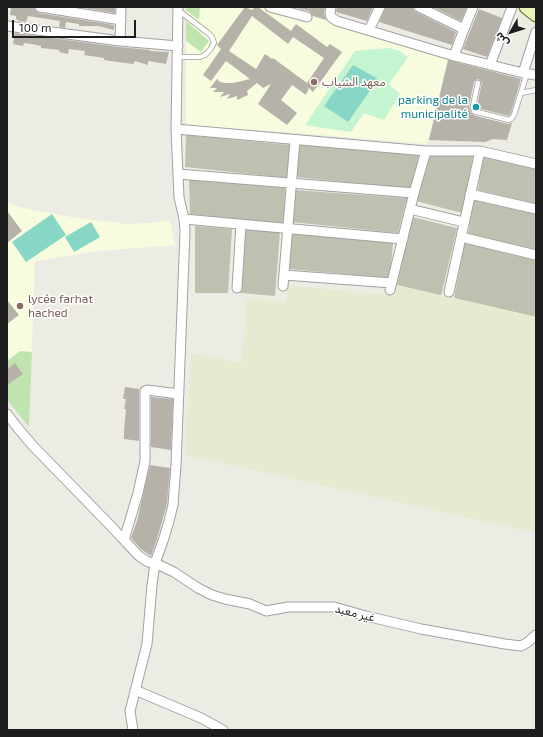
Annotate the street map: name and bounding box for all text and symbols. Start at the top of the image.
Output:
scale bar [14,12,138,38]
north arrow [491,12,531,52]
text: 100 m [19,20,51,34]
text: ش [491,30,511,50]
place label: معهد الشياب [322,75,386,89]
marker: معهد الشياب [309,77,319,87]
place label: parking de la municipalité [398,93,468,121]
marker: parking de la municipalité [471,102,481,112]
place label: lycée farhat hached [28,292,93,320]
marker: lycée farhat hached [15,301,25,311]
street label: غير معبد [333,601,377,625]

